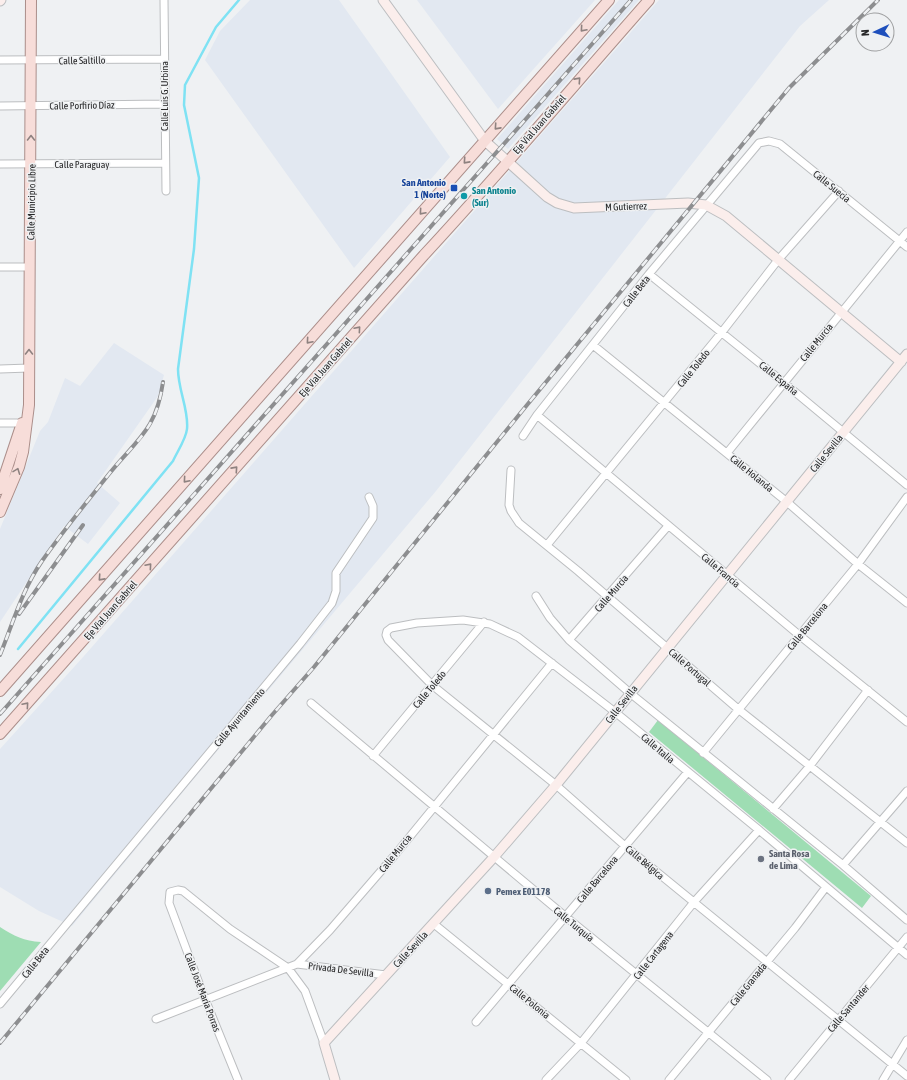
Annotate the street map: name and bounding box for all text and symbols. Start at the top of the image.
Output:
north arrow [855,12,895,52]
one-way arrow [581,25,588,32]
text: N [859,29,871,36]
street label: Calle Saltillo [58,55,106,66]
street label: Calle Luis G. Urbina [159,61,170,131]
one-way arrow [573,77,581,85]
street label: Eje Vial Juan Gabriel [511,92,568,156]
street label: Calle Porfirio Díaz [49,99,115,112]
one-way arrow [494,122,502,130]
one-way arrow [27,135,35,141]
one-way arrow [464,157,471,164]
street label: Calle Paraguay [55,159,109,170]
street label: Calle Municipio Libre [25,163,38,240]
street label: Calle Suecia [811,168,853,205]
place label: San Antonio 1 (Norte) [402,177,446,200]
marker: San Antonio 1 (Norte) [449,183,459,193]
place label: San Antonio (Sur) [472,185,516,208]
marker: San Antonio (Sur) [459,191,469,201]
street label: M Gutierrez [605,200,648,213]
one-way arrow [420,207,427,214]
street label: Calle Beta [621,273,652,309]
street label: Calle Murcia [798,321,835,363]
one-way arrow [354,326,361,334]
street label: Eje Vial Juan Gabriel [297,335,354,399]
one-way arrow [306,336,313,343]
street label: Calle Toledo [675,347,712,389]
one-way arrow [25,349,33,355]
street label: Calle España [757,359,801,398]
street label: Calle Sevilla [808,432,845,474]
street label: Calle Holanda [728,453,776,494]
one-way arrow [231,466,238,473]
one-way arrow [13,468,21,475]
one-way arrow [183,475,190,483]
street label: Calle Francia [699,551,742,590]
one-way arrow [144,563,152,571]
street label: Calle Murcia [592,572,631,614]
one-way arrow [98,574,105,581]
street label: Eje Vial Juan Gabriel [82,578,139,642]
street label: Calle Barcelona [785,600,830,652]
street label: Calle Portugal [667,646,713,689]
street label: Calle Toledo [411,668,448,710]
street label: Calle Sevilla [603,683,640,726]
street label: Calle Ayuntamiento [212,686,267,749]
one-way arrow [21,702,28,710]
street label: Calle Italia [639,731,677,766]
street label: Calle Murcia [377,832,414,874]
street label: Calle Bélgica [623,843,666,882]
place label: Santa Rosa de Lima [769,848,810,871]
street label: Calle Barcelona [575,853,620,905]
marker: Santa Rosa de Lima [756,854,766,864]
marker: Pemex E01178 [483,886,493,896]
place label: Pemex E01178 [496,886,550,897]
street label: Calle Turquía [551,905,596,944]
street label: Calle Sevilla [391,929,430,970]
street label: Calle Cartagena [631,929,676,982]
street label: Calle Beta [19,944,52,980]
street label: Calle José María Porras [182,951,223,1034]
street label: Privada De Sevilla [307,960,375,979]
street label: Calle Granada [728,960,769,1008]
street label: Calle Polonia [507,982,552,1021]
street label: Calle Santander [825,982,872,1034]

